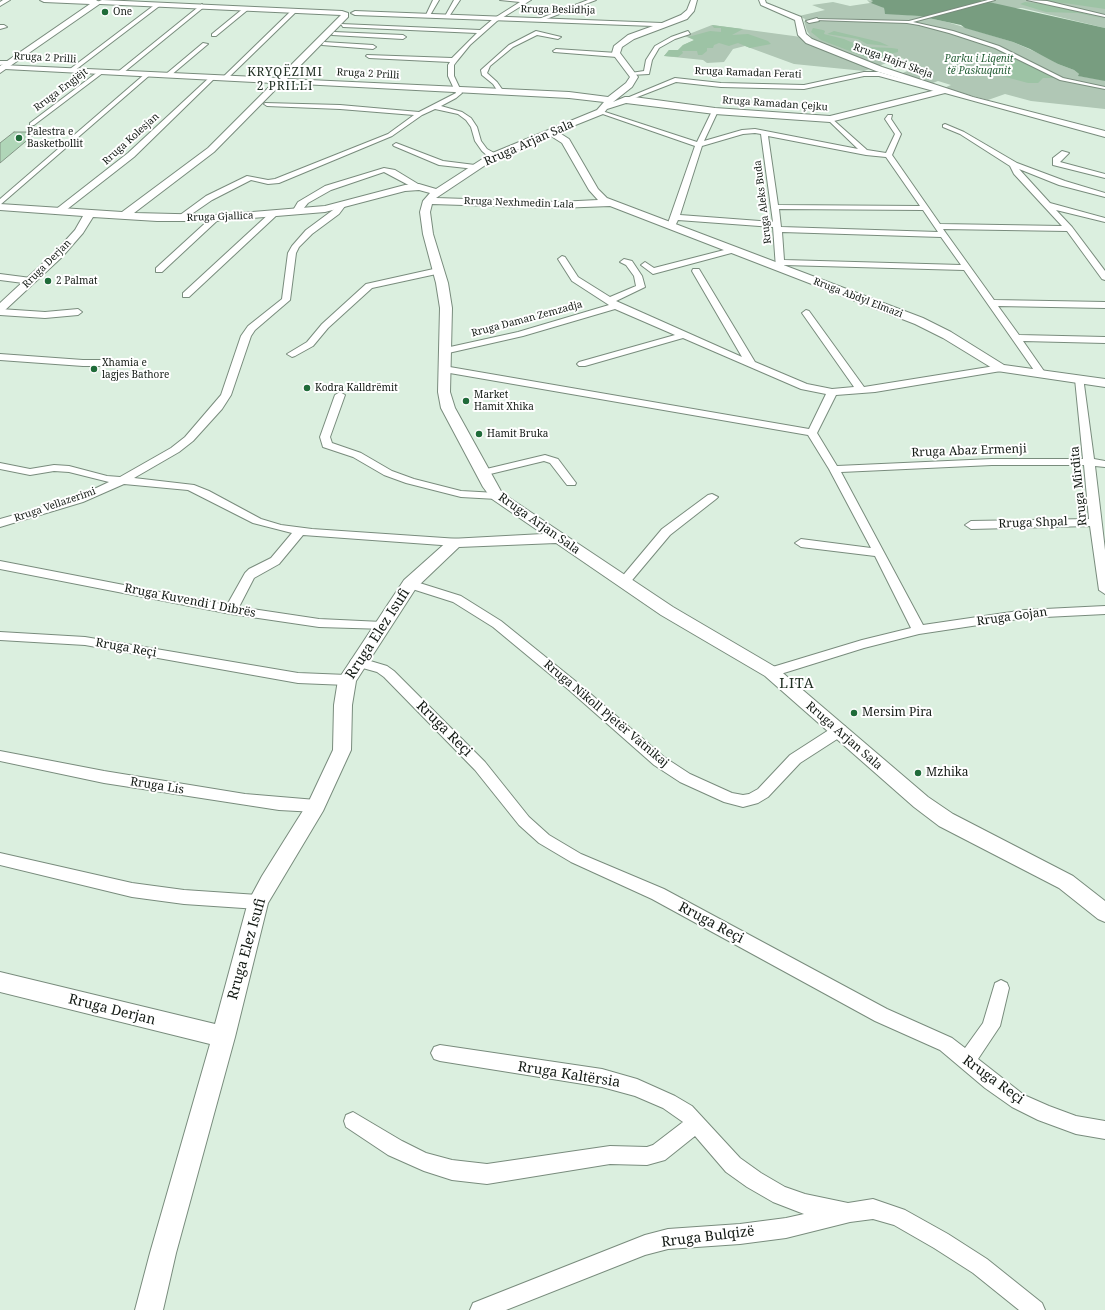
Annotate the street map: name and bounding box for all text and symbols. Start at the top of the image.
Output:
street label: Rruga Beslidhja [520,3,596,17]
place label: One [113,6,132,18]
marker: One [100,7,110,17]
street label: Rruga Hajri Skeja [852,41,934,81]
street label: Rruga 2 Prilli [13,50,77,66]
park label: Parku i Liqenit të Paskuqanit [944,53,1014,76]
street label: Rruga Ramadan Ferati [694,65,802,81]
street label: Rruga Engjëjt [32,66,90,114]
district label: KRYQËZIMI 2 PRILLI [247,66,323,94]
street label: Rruga 2 Prilli [336,66,400,82]
street label: Rruga Ramadan Çejku [722,94,828,114]
street label: Rruga Kolesjan [100,111,162,167]
street label: Rruga Arjan Sala [482,117,576,169]
place label: Palestra e Basketbollit [27,126,83,150]
marker: Palestra e Basketbollit [14,133,24,143]
street label: Rruga Aleks Buda [752,159,774,245]
street label: Rruga Nexhmedin Lala [464,195,574,211]
street label: Rruga Gjallica [186,210,254,224]
street label: Rruga Derjan [20,237,74,291]
place label: 2 Palmat [56,275,98,287]
street label: Rruga Abdyl Elmazi [812,275,904,321]
marker: 2 Palmat [43,276,53,286]
street label: Rruga Daman Zemzadja [470,298,584,340]
place label: Xhamia e lagjes Bathore [102,357,169,380]
marker: Xhamia e lagjes Bathore [89,364,99,374]
place label: Kodra Kalldrëmit [315,382,398,394]
marker: Kodra Kalldrëmit [302,383,312,393]
place label: Market Hamit Xhika [474,389,534,412]
marker: Market Hamit Xhika [461,396,471,406]
place label: Hamit Bruka [487,428,548,440]
marker: Hamit Bruka [474,429,484,439]
street label: Rruga Abaz Ermenji [911,442,1027,460]
street label: Rruga Mirdita [1068,445,1090,527]
street label: Rruga Vellazerimi [13,485,97,525]
street label: Rruga Arjan Sala [495,490,583,558]
street label: Rruga Shpal [998,515,1068,531]
street label: Rruga Kuvendi I Dibrës [123,581,257,621]
street label: Rruga Elez Isufi [342,586,414,682]
street label: Rruga Gojan [976,605,1048,629]
street label: Rruga Reçi [94,636,158,660]
street label: Rruga Nikoll Pjetër Vatnikaj [541,657,671,771]
district label: LITA [779,676,815,692]
street label: Rruga Reçi [413,698,475,760]
street label: Rruga Arjan Sala [803,699,885,773]
place label: Mersim Pira [862,706,932,720]
marker: Mersim Pira [849,708,859,718]
place label: Mzhika [926,766,969,780]
marker: Mzhika [913,768,923,778]
street label: Rruga Lis [129,775,185,797]
street label: Rruga Elez Isufi [224,896,270,1002]
street label: Rruga Reçi [675,899,747,947]
street label: Rruga Derjan [67,991,157,1029]
street label: Rruga Reçi [959,1052,1027,1108]
street label: Rruga Kaltërsia [517,1059,621,1091]
street label: Rruga Bulqizë [660,1223,756,1251]

